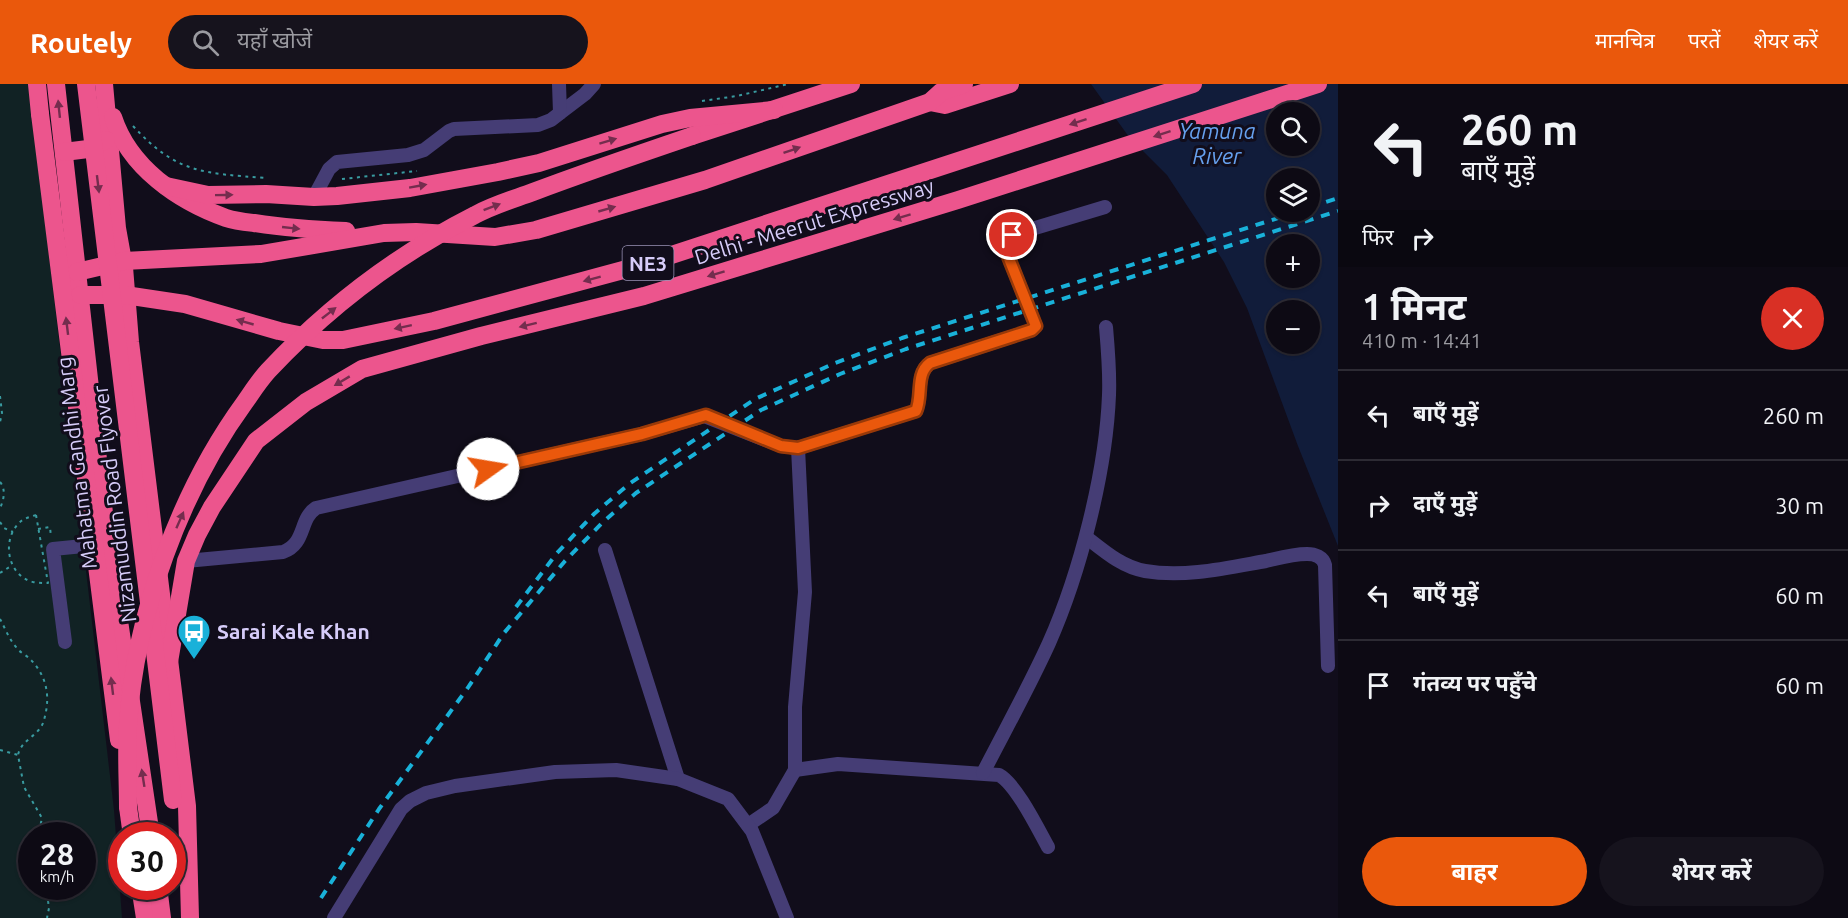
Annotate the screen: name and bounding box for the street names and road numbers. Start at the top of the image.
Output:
street label: Delhi - Meerut Expressway [691,173,937,269]
road number: NE3 [622,246,674,280]
street label: Mahatma Gandhi Marg [51,355,101,571]
street label: Nizamuddin Road Flyover [88,384,140,624]

